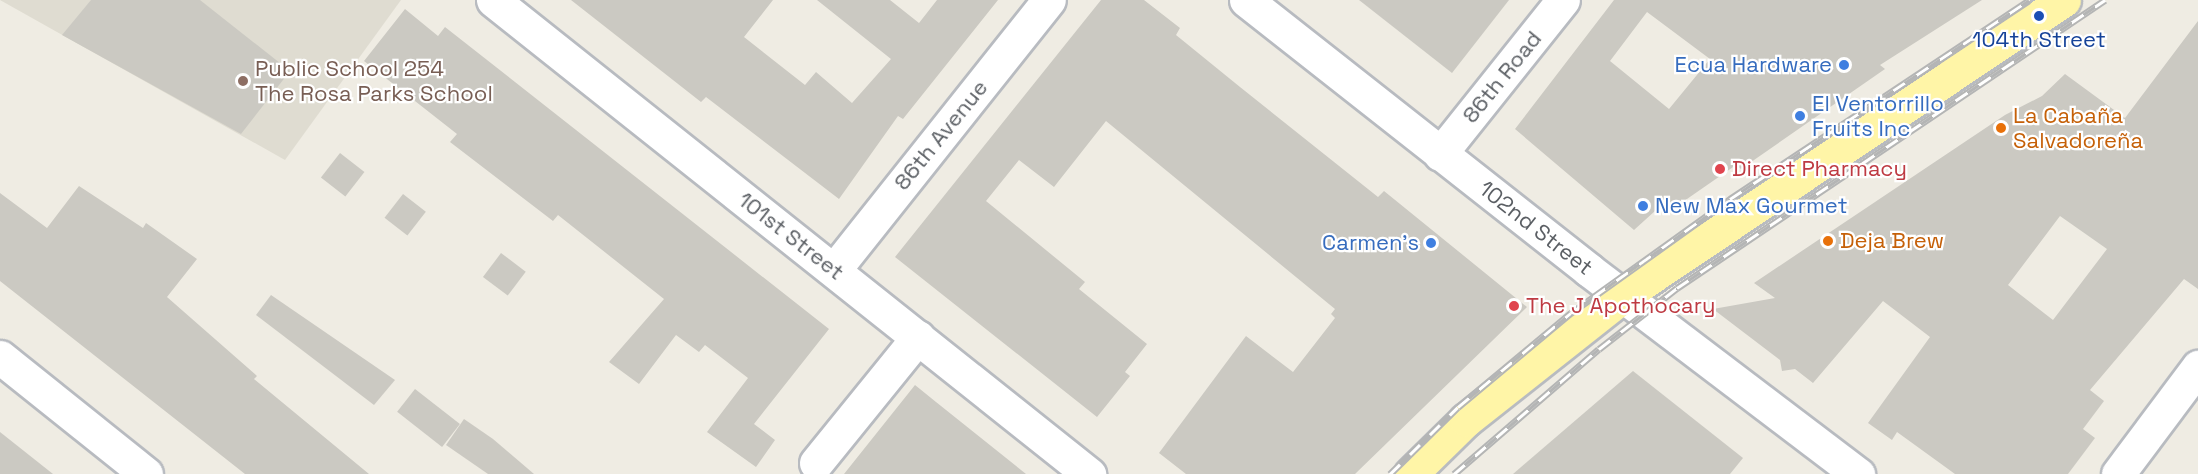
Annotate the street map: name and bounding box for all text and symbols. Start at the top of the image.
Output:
marker: 104th Street [2030,7,2048,25]
street label: 86th Road [1457,26,1547,128]
place label: 104th Street [1972,27,2106,53]
place label: Ecua Hardware [1675,52,1832,78]
place label: Public School 254 The Rosa Parks School [255,55,493,106]
marker: Ecua Hardware [1837,58,1851,72]
marker: Public School 254 The Rosa Parks School [236,74,250,88]
street label: 86th Avenue [889,75,993,195]
place label: El Ventorrillo Fruits Inc [1812,90,1944,142]
place label: La Cabaña Salvadoreña [2013,102,2143,154]
marker: El Ventorrillo Fruits Inc [1793,109,1807,123]
marker: La Cabaña Salvadoreña [1994,121,2008,135]
place label: Direct Pharmacy [1732,156,1907,182]
marker: Direct Pharmacy [1713,162,1727,176]
street label: 102nd Street [1474,175,1598,281]
street label: 101st Street [733,187,849,285]
place label: New Max Gourmet [1655,193,1848,219]
marker: New Max Gourmet [1636,199,1650,213]
place label: Deja Brew [1840,228,1944,254]
place label: Carmen's [1322,230,1419,256]
marker: Deja Brew [1821,234,1835,248]
marker: Carmen's [1424,236,1438,250]
place label: The J Apothocary [1526,293,1716,319]
marker: The J Apothocary [1507,299,1521,313]

